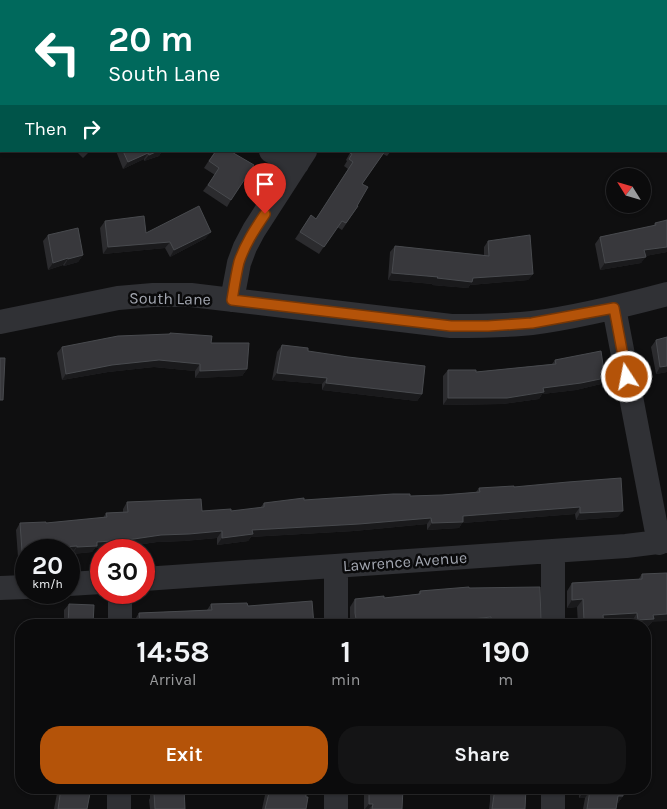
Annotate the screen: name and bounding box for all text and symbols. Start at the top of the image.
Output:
text: 20 m [108,19,193,60]
icon: left [25,20,90,85]
text: South Lane [108,61,220,87]
icon: right [77,115,105,143]
text: Then [25,118,67,140]
pin [244,163,286,214]
north arrow [606,168,651,212]
map controls [606,168,651,213]
icon: arrive [251,170,279,198]
street label: South Lane [129,288,211,309]
position arrow [600,350,652,402]
speed limit sign: 30 [90,539,155,604]
street label: Lawrence Avenue [342,548,468,575]
text: 20 [32,551,63,580]
text: km/h [32,577,63,591]
text: 14:58 [136,634,210,670]
text: 1 [340,634,351,670]
text: 190 [482,634,530,670]
text: Arrival [150,670,196,689]
text: min [331,670,360,689]
text: m [498,670,513,689]
button: Exit [40,726,328,784]
button: Share [338,726,626,784]

